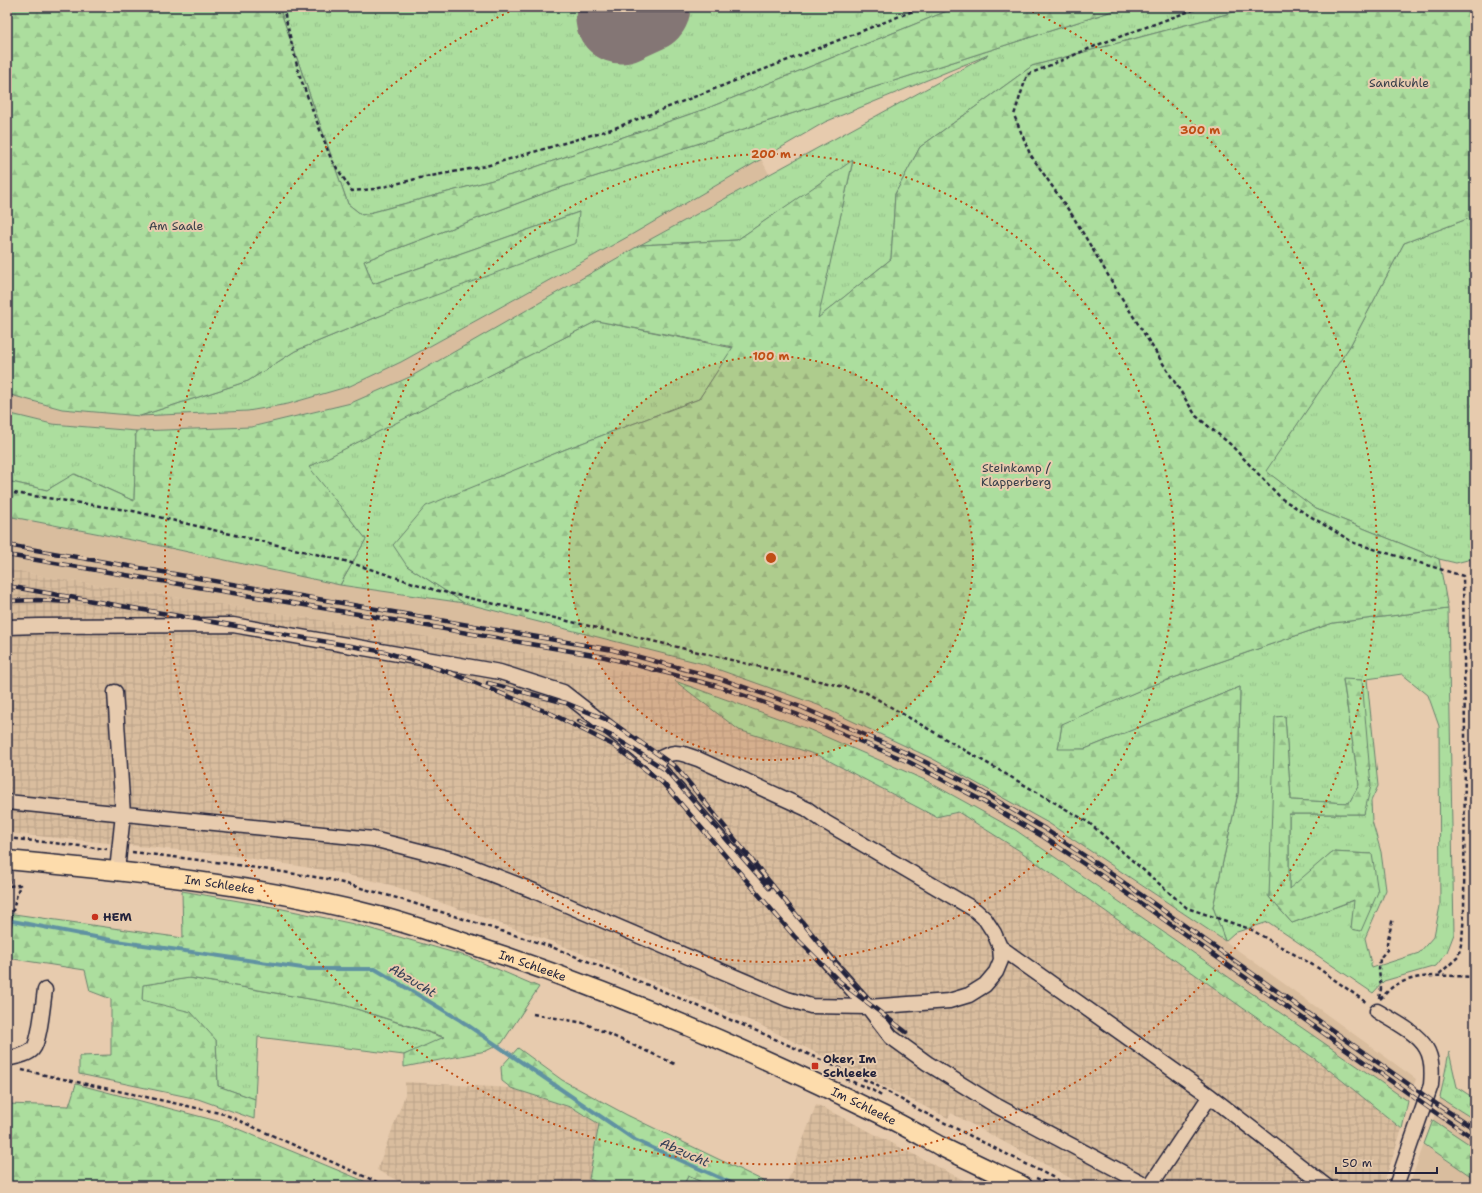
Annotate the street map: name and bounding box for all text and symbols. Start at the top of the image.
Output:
park label: Sandkuhle [1369,75,1429,91]
text: 300 m [1180,122,1220,138]
text: 200 m [751,146,791,162]
park label: Am Saale [149,218,204,234]
text: 100 m [753,348,790,364]
park label: Steinkamp / Klapperberg [981,460,1052,490]
centre of rings [764,551,778,565]
street label: Im Schleeke [184,871,256,898]
place label: HEM [103,909,132,925]
marker: HEM [90,912,100,922]
street label: Im Schleeke [497,946,569,985]
water label: Abzucht [386,960,440,1001]
place label: Oker, Im Schleeke [823,1051,877,1081]
marker: Oker, Im Schleeke [810,1061,820,1071]
street label: Im Schleeke [828,1083,899,1129]
water label: Abzucht [658,1134,712,1171]
scale bar [1336,1149,1437,1175]
text: 50 m [1342,1155,1372,1171]

